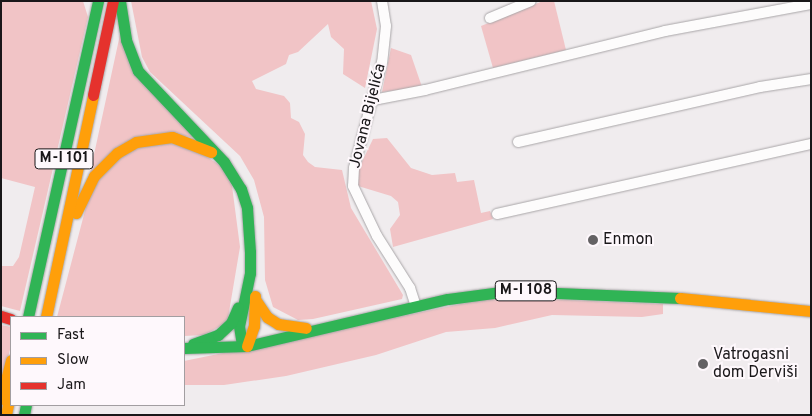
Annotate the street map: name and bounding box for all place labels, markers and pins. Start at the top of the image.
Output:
place label: Enmon [603,230,653,250]
marker: Enmon [587,234,599,246]
place label: Vatrogasni dom Derviši [713,345,798,383]
marker: Vatrogasni dom Derviši [697,358,709,370]

